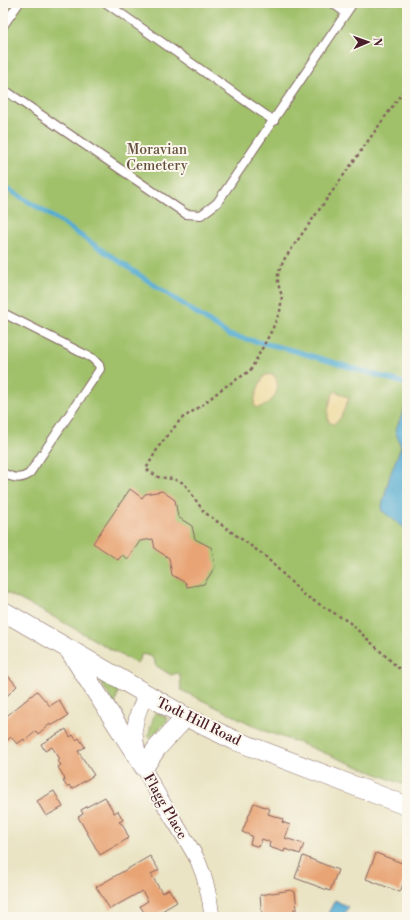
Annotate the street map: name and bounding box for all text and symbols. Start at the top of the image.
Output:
north arrow [348,22,388,62]
text: N [370,37,384,47]
park label: Moravian Cemetery [126,141,188,175]
street label: Todt Hill Road [153,694,244,750]
street label: Flagg Place [139,770,191,843]

